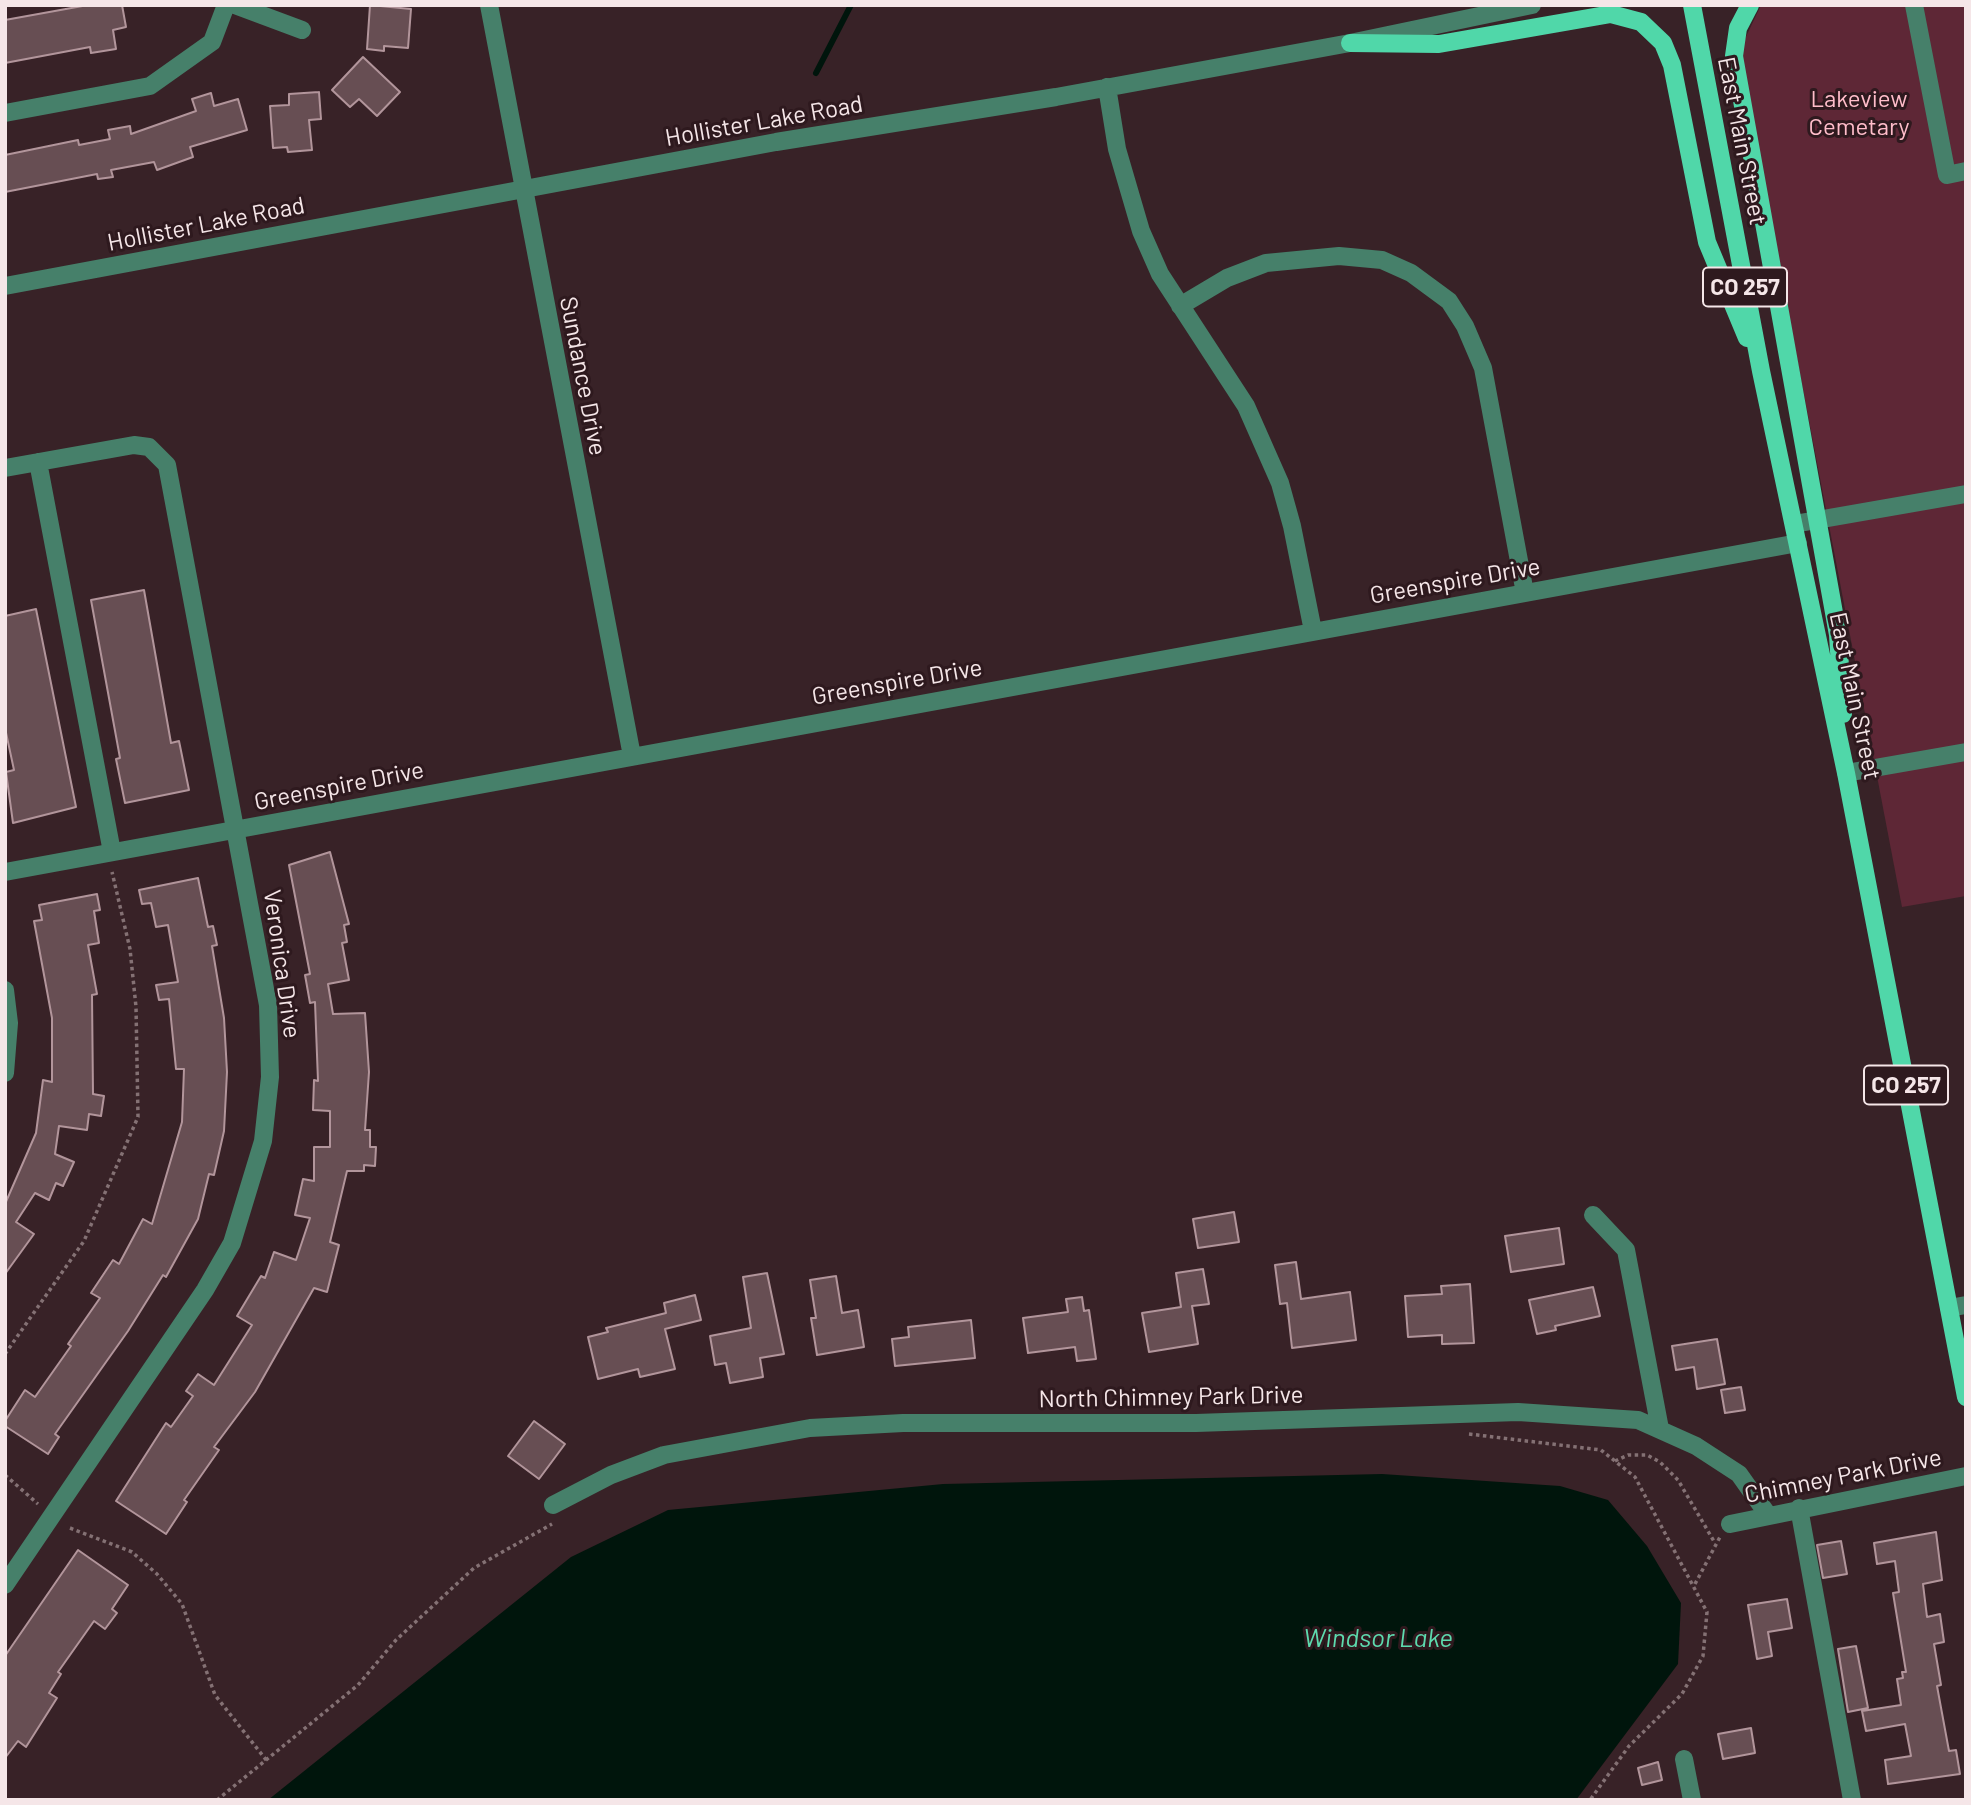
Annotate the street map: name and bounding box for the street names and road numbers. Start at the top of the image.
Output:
street label: East Main Street [1712,55,1772,227]
street label: Hollister Lake Road [663,89,865,153]
street label: Hollister Lake Road [105,191,307,257]
road number: CO 257 [1703,268,1787,306]
street label: Sundance Drive [553,294,613,458]
street label: Greenspire Drive [1368,552,1542,610]
street label: East Main Street [1823,610,1887,782]
street label: Greenspire Drive [810,653,984,711]
street label: Greenspire Drive [252,755,426,817]
street label: Veronica Drive [257,888,307,1040]
road number: CO 257 [1864,1066,1948,1104]
street label: North Chimney Park Drive [1038,1380,1304,1414]
street label: Chimney Park Drive [1742,1443,1944,1509]

